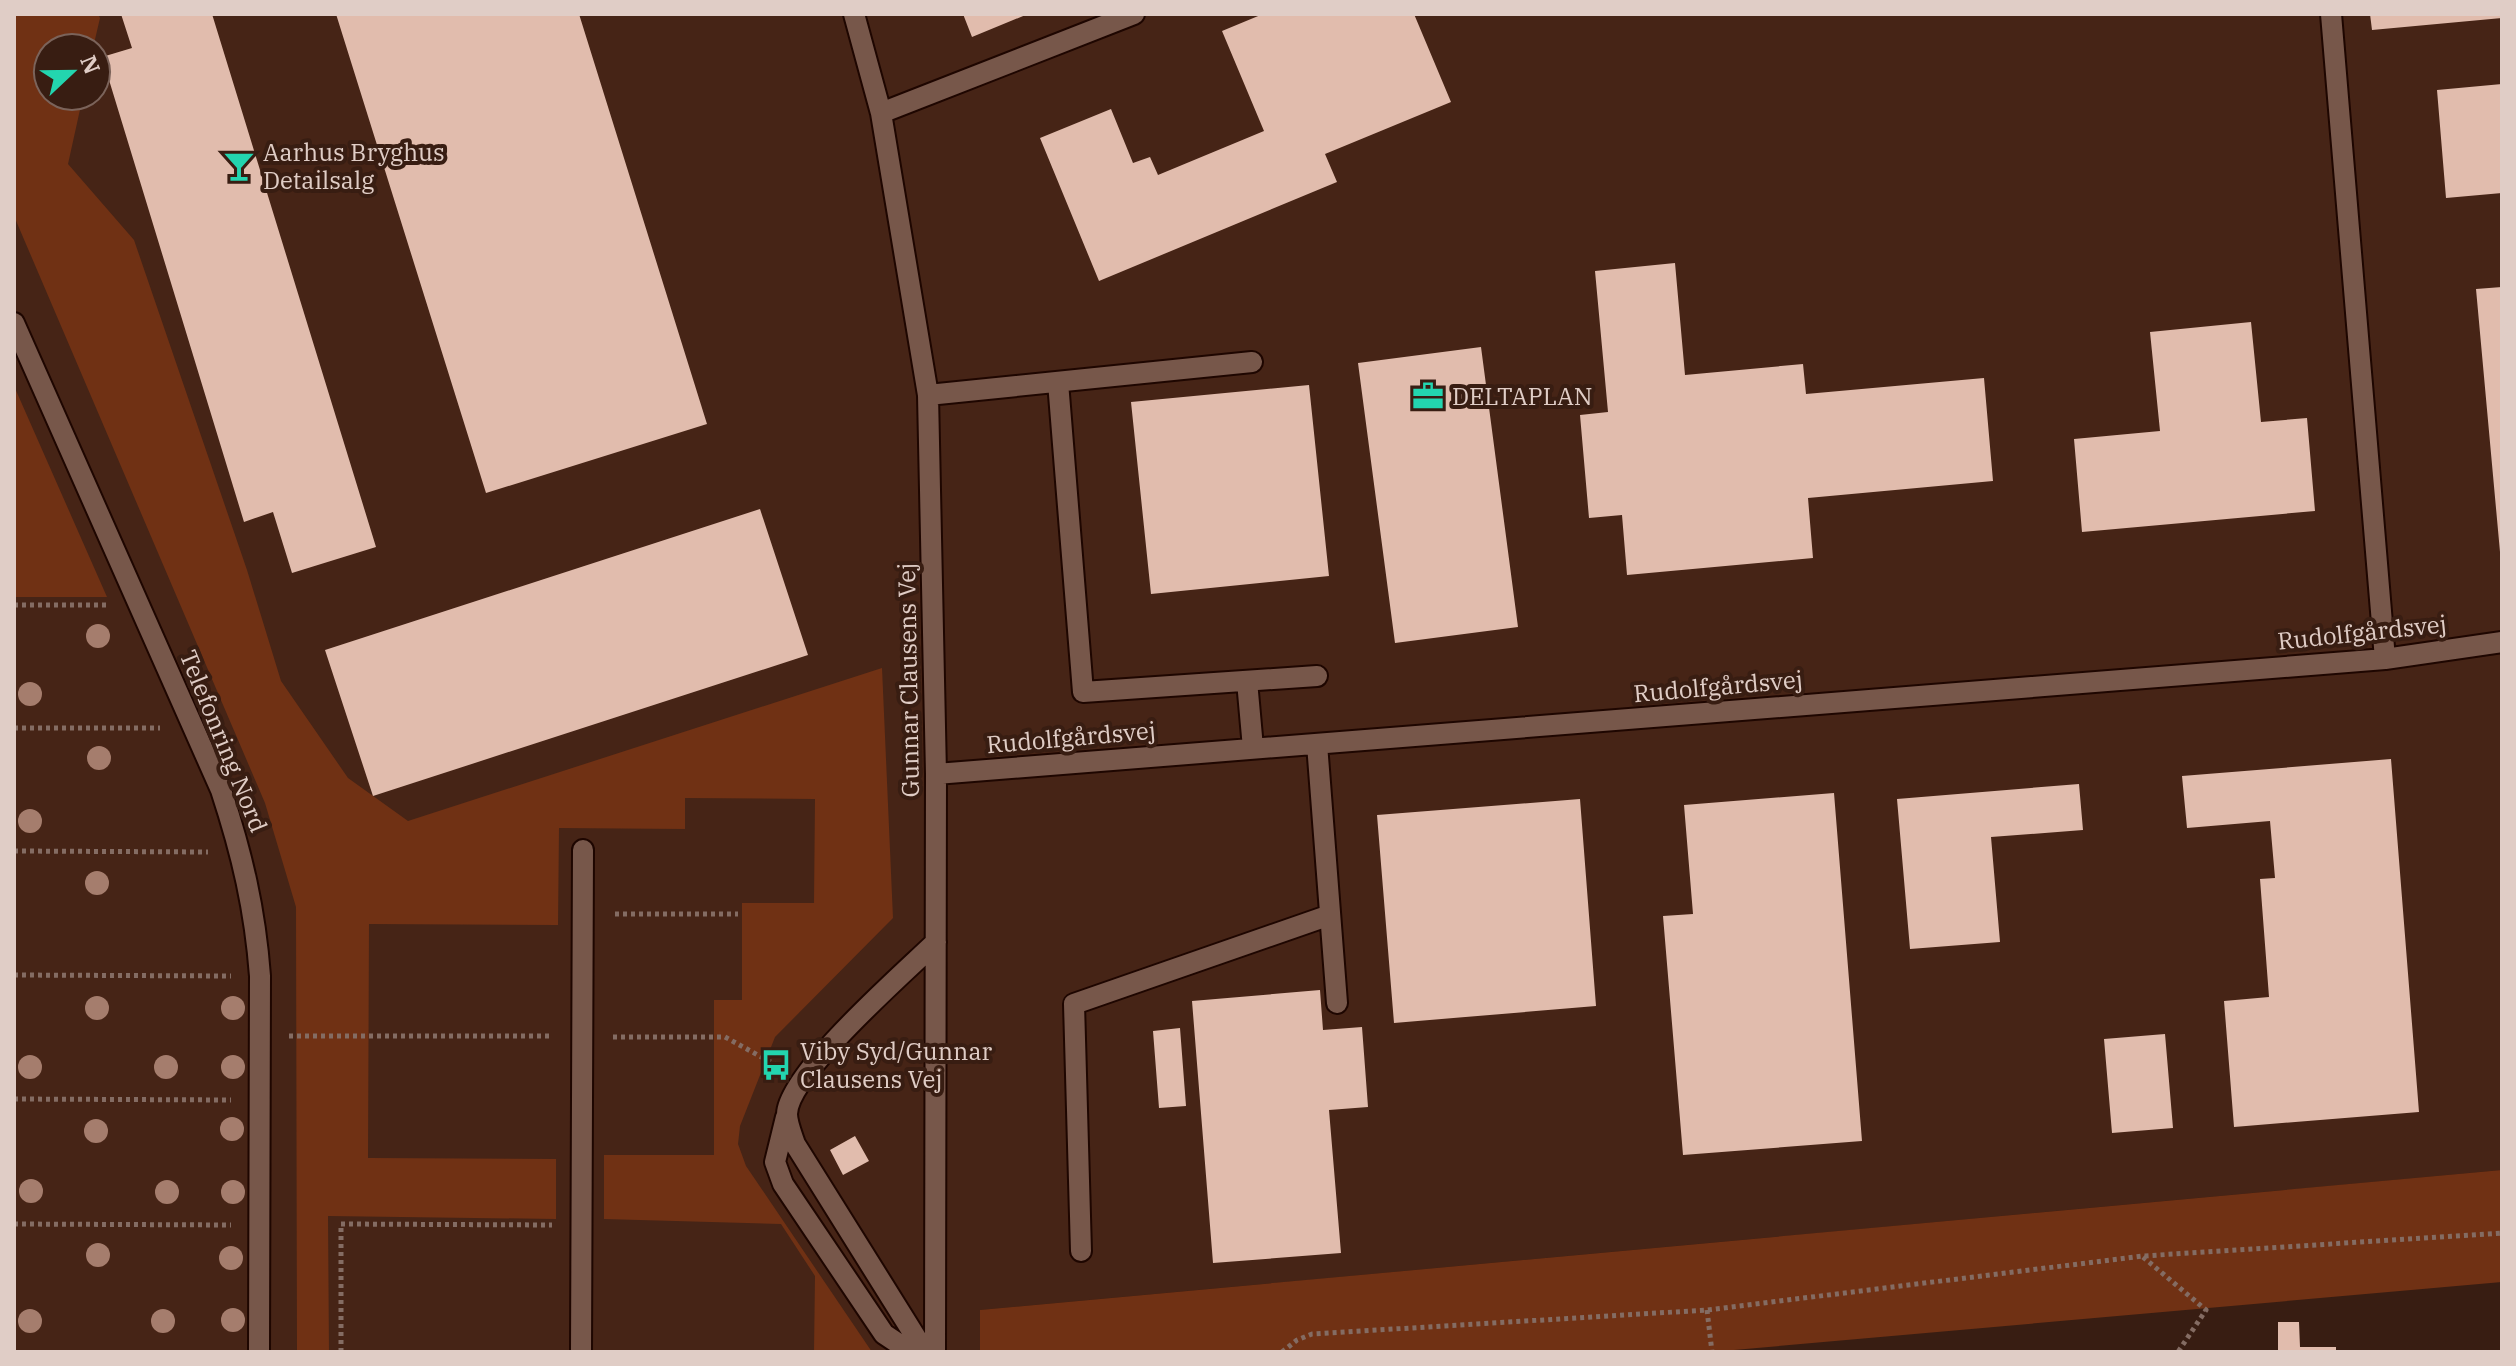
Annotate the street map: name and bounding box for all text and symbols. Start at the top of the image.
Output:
north arrow [32,32,112,112]
text: N [74,51,108,78]
place label: Aarhus Bryghus Detailsalg [263,136,445,196]
bar icon: Aarhus Bryghus Detailsalg [222,149,256,183]
office icon: DELTAPLAN [1411,379,1445,413]
place label: DELTAPLAN [1452,380,1592,412]
street label: Gunnar Clausens Vej [890,562,926,798]
street label: Rudolfgårdsvej [2276,607,2448,657]
street label: Telefonring Nord [173,645,275,837]
street label: Rudolfgårdsvej [1632,663,1804,709]
street label: Rudolfgårdsvej [985,714,1157,760]
place label: Viby Syd/Gunnar Clausens Vej [800,1035,992,1095]
bus stop icon: Viby Syd/Gunnar Clausens Vej [759,1048,793,1082]

